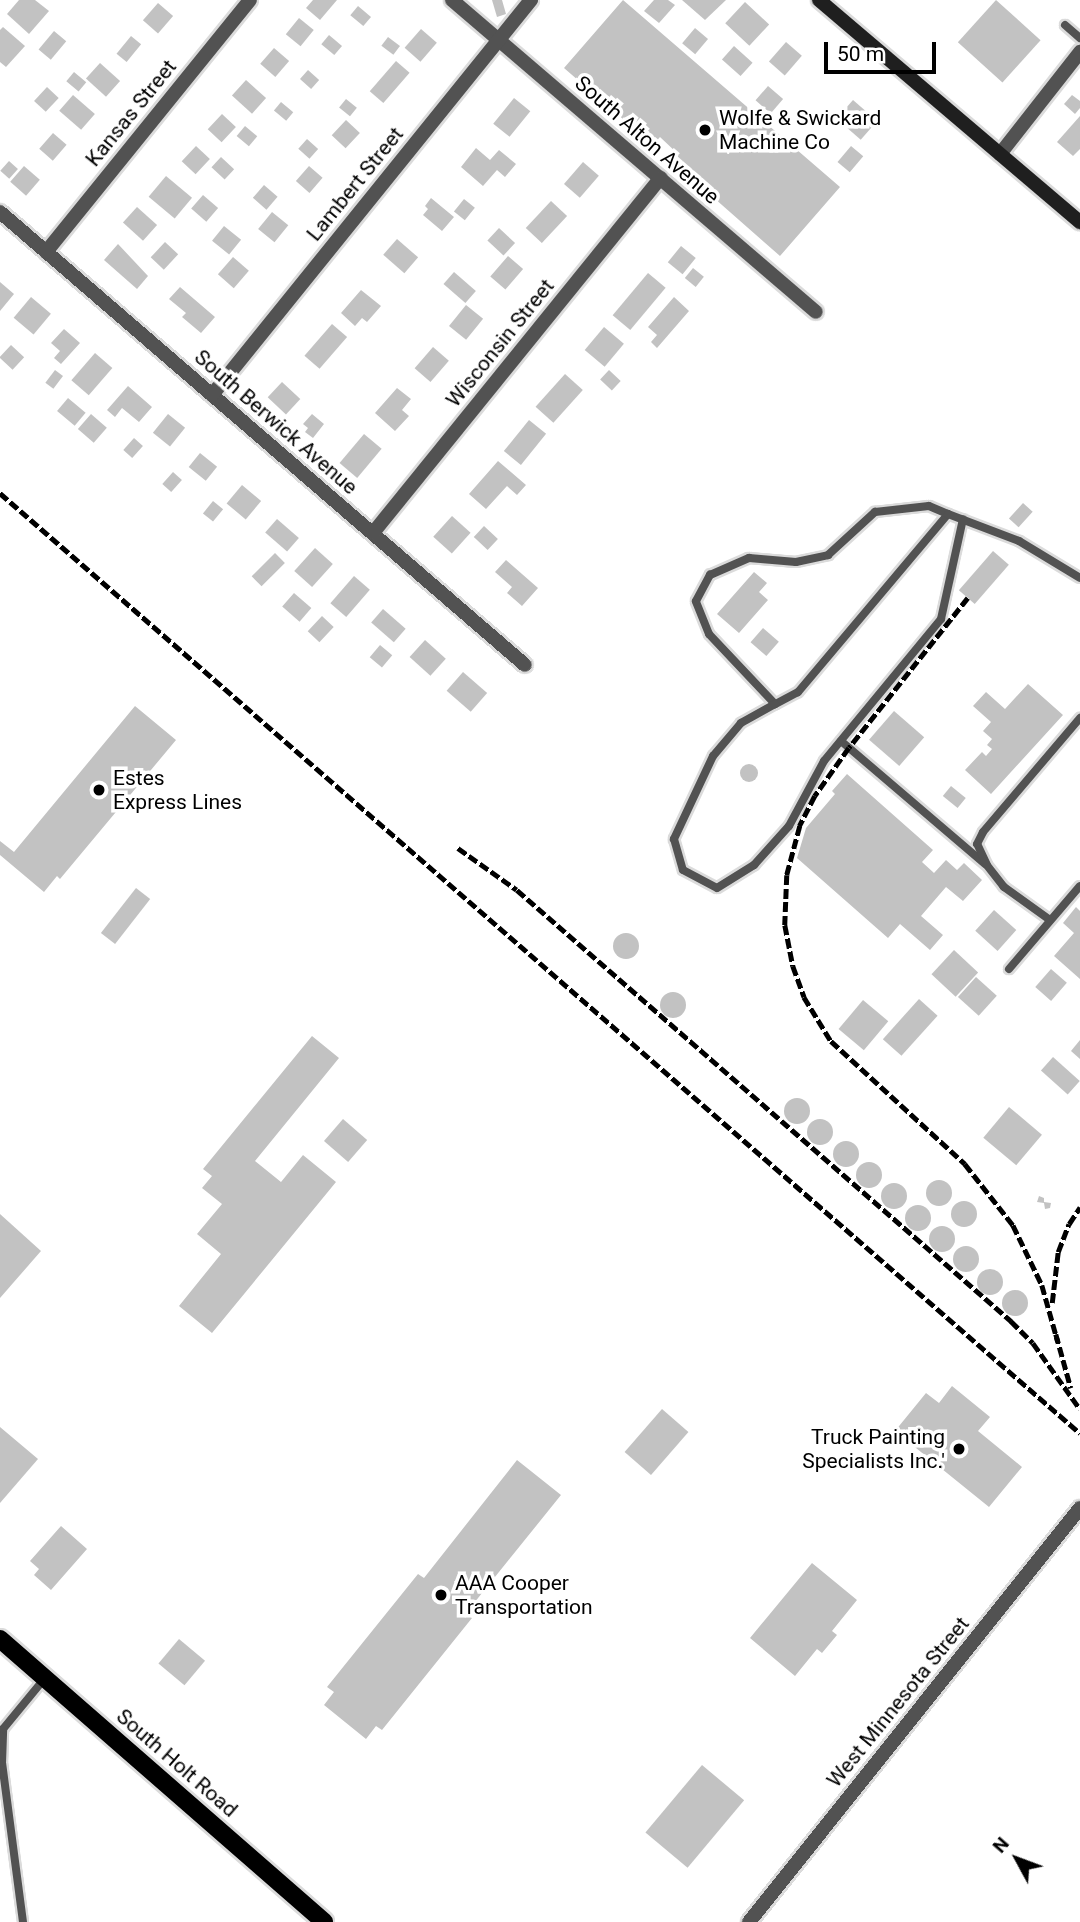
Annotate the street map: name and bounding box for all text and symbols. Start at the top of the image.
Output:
scale bar [828,28,940,72]
text: 50 m [837,42,884,66]
street label: Kansas Street [80,55,182,171]
street label: South Alton Avenue [570,71,724,209]
place label: Wolfe & Swickard Machine Co [719,105,881,155]
street label: Lambert Street [301,122,409,246]
marker: Wolfe & Swickard Machine Co [697,122,713,138]
street label: Wisconsin Street [441,274,559,412]
street label: South Berwick Avenue [189,344,363,500]
place label: Estes Express Lines [113,765,242,815]
marker: Estes Express Lines [91,782,107,798]
place label: Truck Painting Specialists Inc.' [802,1424,945,1474]
marker: Truck Painting Specialists Inc.' [951,1441,967,1457]
place label: AAA Cooper Transportation [455,1570,593,1620]
marker: AAA Cooper Transportation [433,1587,449,1603]
street label: West Minnesota Street [822,1612,974,1792]
street label: South Holt Road [111,1704,243,1822]
north arrow [982,1824,1052,1894]
text: N [988,1832,1014,1857]

